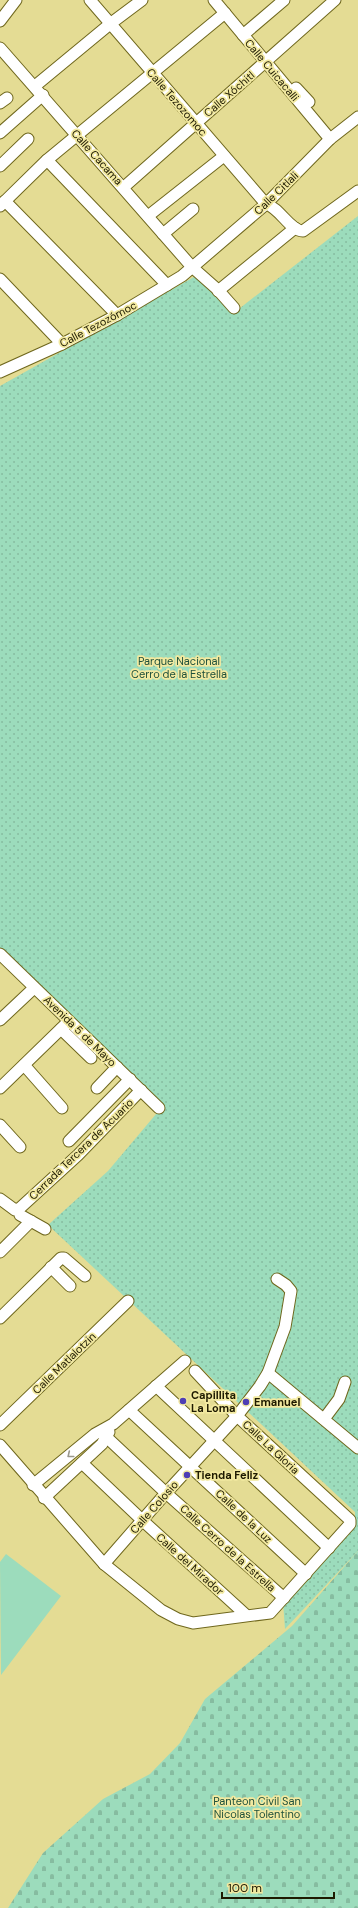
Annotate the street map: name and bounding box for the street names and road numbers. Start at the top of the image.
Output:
street label: Calle Cuicacalli [242,36,302,104]
street label: Calle Tezozomoc [144,65,210,139]
street label: Calle Xóchitl [201,68,257,120]
street label: Calle Cacama [68,126,126,188]
street label: Calle Citlali [251,168,301,218]
street label: Calle Tezozómoc [57,298,139,350]
street label: Avenida 5 de Mayo [41,993,119,1069]
street label: Cerrada Tercera de Acuario [26,1095,136,1203]
street label: Calle Matlalotzin [29,1329,99,1397]
street label: Calle La Gloria [240,1417,302,1477]
street label: Calle Colosio [127,1477,181,1537]
street label: Calle de la Luz [213,1486,275,1546]
street label: Calle Cerro de la Estrella [177,1501,279,1595]
street label: Calle del Mirador [153,1530,227,1598]

